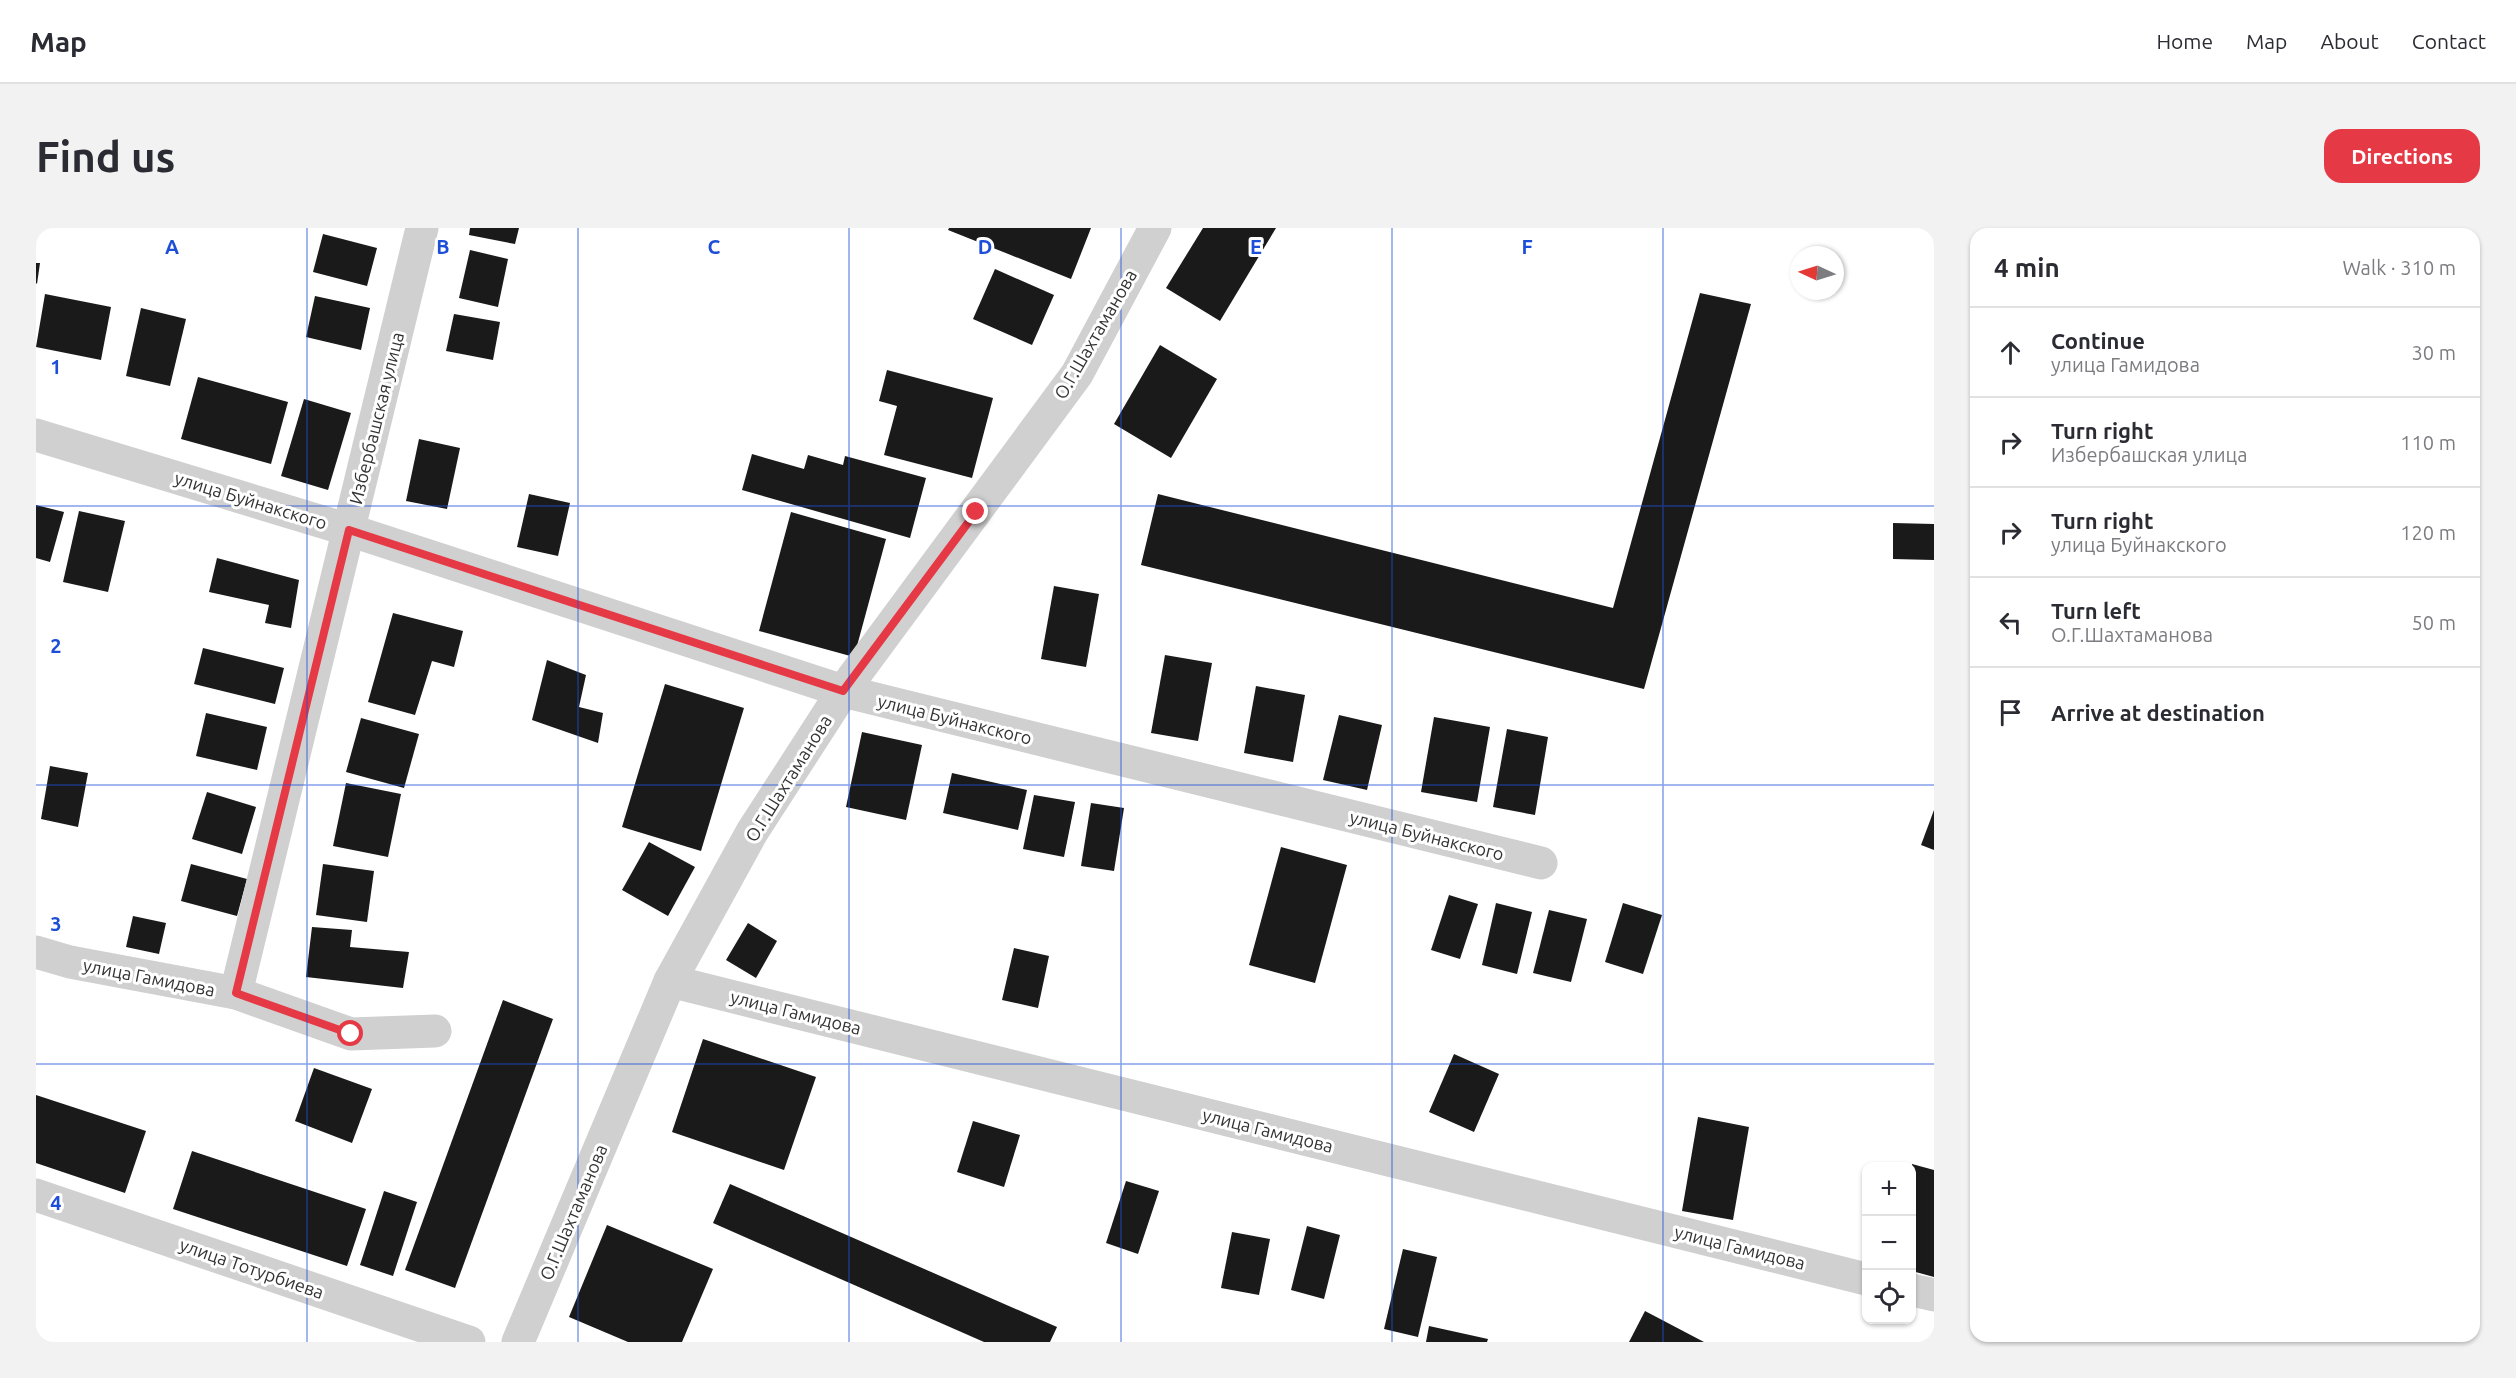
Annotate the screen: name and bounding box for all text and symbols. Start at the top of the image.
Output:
text: Map [30,26,87,57]
text: Home [2156,29,2213,53]
text: Map [2246,29,2287,53]
text: About [2320,29,2379,53]
text: Contact [2412,29,2486,53]
button: Directions [2324,129,2480,183]
text: Find us [36,133,175,180]
text: A [165,235,179,258]
text: B [436,235,450,258]
text: C [708,235,721,258]
text: D [978,235,992,258]
text: E [1250,235,1262,258]
text: F [1521,235,1533,258]
north arrow [1790,246,1844,300]
text: 4 min [1994,253,2060,282]
text: Walk · 310 m [2343,256,2456,279]
street label: О.Г.Шахтаманова [1050,266,1140,402]
text: Continue [2051,328,2145,353]
street label: Избербашская улица [345,330,407,506]
icon: ahead [1994,336,2027,369]
text: 30 m [2412,341,2456,364]
text: улица Гамидова [2051,353,2200,376]
text: 1 [50,355,62,378]
text: Turn right [2051,418,2153,443]
icon: right [1994,426,2027,459]
text: 110 m [2400,431,2456,454]
text: Избербашская улица [2051,443,2247,466]
street label: улица Буйнакского [172,467,330,533]
route end [962,498,988,524]
text: Turn right [2051,508,2153,533]
icon: right [1994,516,2027,549]
text: 120 m [2400,521,2456,544]
text: улица Буйнакского [2051,533,2227,556]
text: Turn left [2051,598,2141,623]
icon: left [1994,606,2027,639]
text: 50 m [2412,611,2456,634]
text: О.Г.Шахтаманова [2051,623,2213,646]
text: 2 [50,634,62,657]
street label: улица Буйнакского [876,690,1034,748]
icon: arrive [1994,696,2027,729]
text: Arrive at destination [2051,700,2265,725]
street label: О.Г.Шахтаманова [741,711,835,845]
street label: улица Буйнакского [1348,806,1506,864]
text: 3 [50,912,62,935]
street label: улица Гамидова [81,954,217,1000]
street label: улица Гамидова [729,986,863,1038]
route start [337,1020,363,1046]
street label: улица Гамидова [1201,1104,1335,1156]
street label: О.Г.Шахтаманова [535,1141,611,1283]
map controls [1862,1162,1916,1324]
button: + [1862,1162,1916,1216]
text: 4 [50,1191,62,1214]
button: − [1862,1216,1916,1270]
street label: улица Гамидова [1673,1221,1807,1273]
street label: улица Тотурбиева [177,1234,327,1302]
button: locate [1862,1270,1916,1324]

